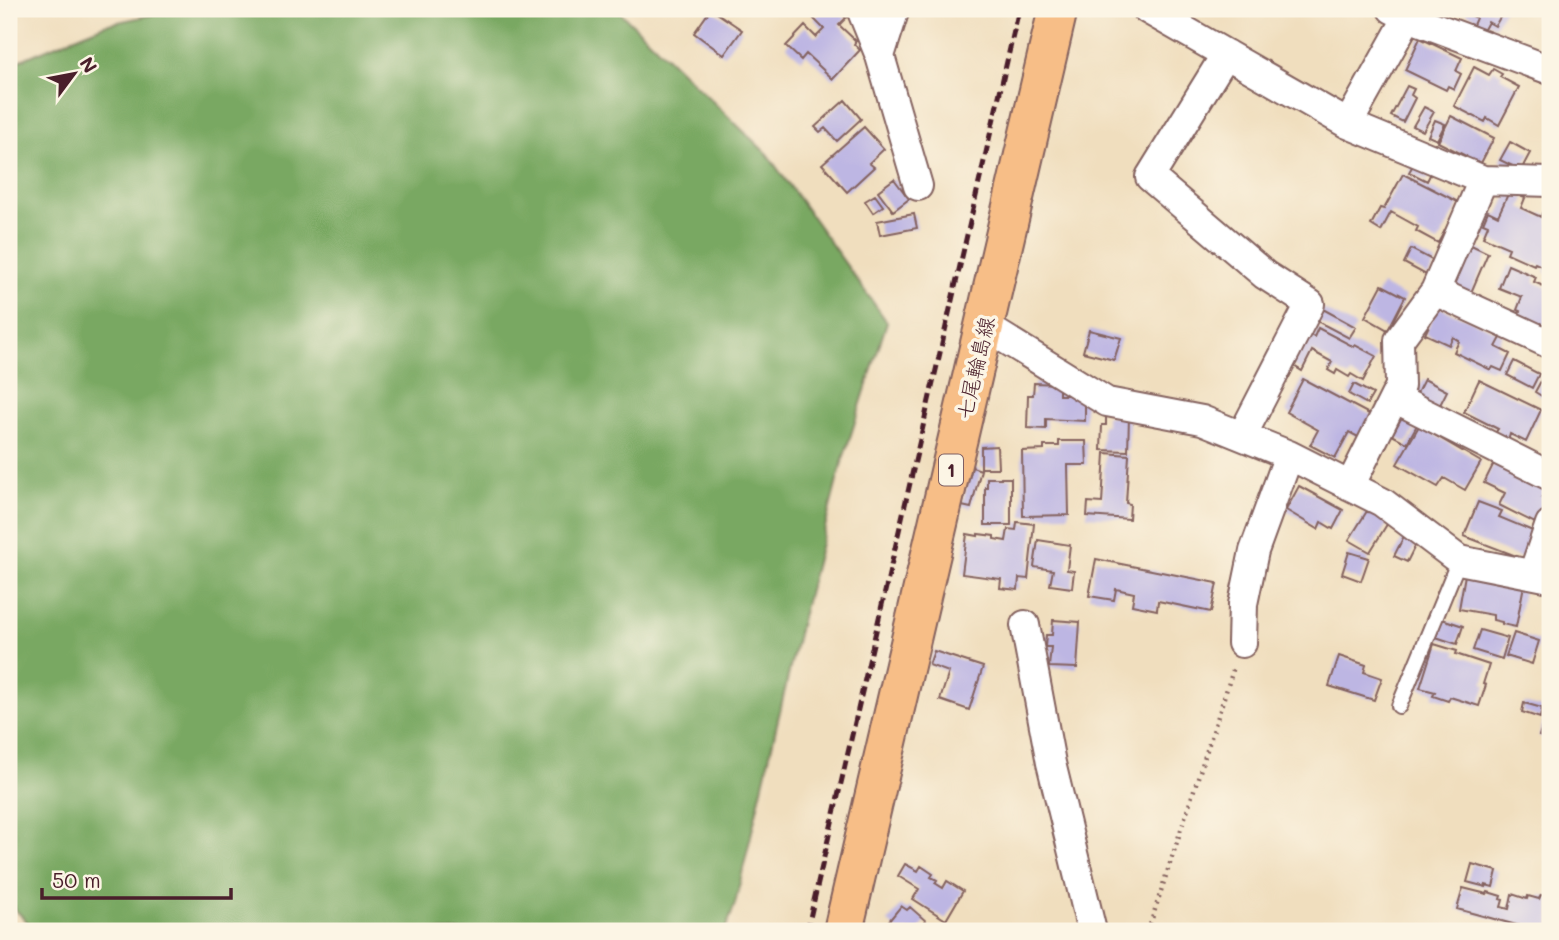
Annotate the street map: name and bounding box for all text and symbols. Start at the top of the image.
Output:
north arrow [38,38,108,108]
text: N [74,52,103,77]
street label: 七尾輪島線 [950,313,1000,422]
road number: 1 [939,454,963,485]
scale bar [42,856,231,900]
text: 50 m [52,866,101,893]

